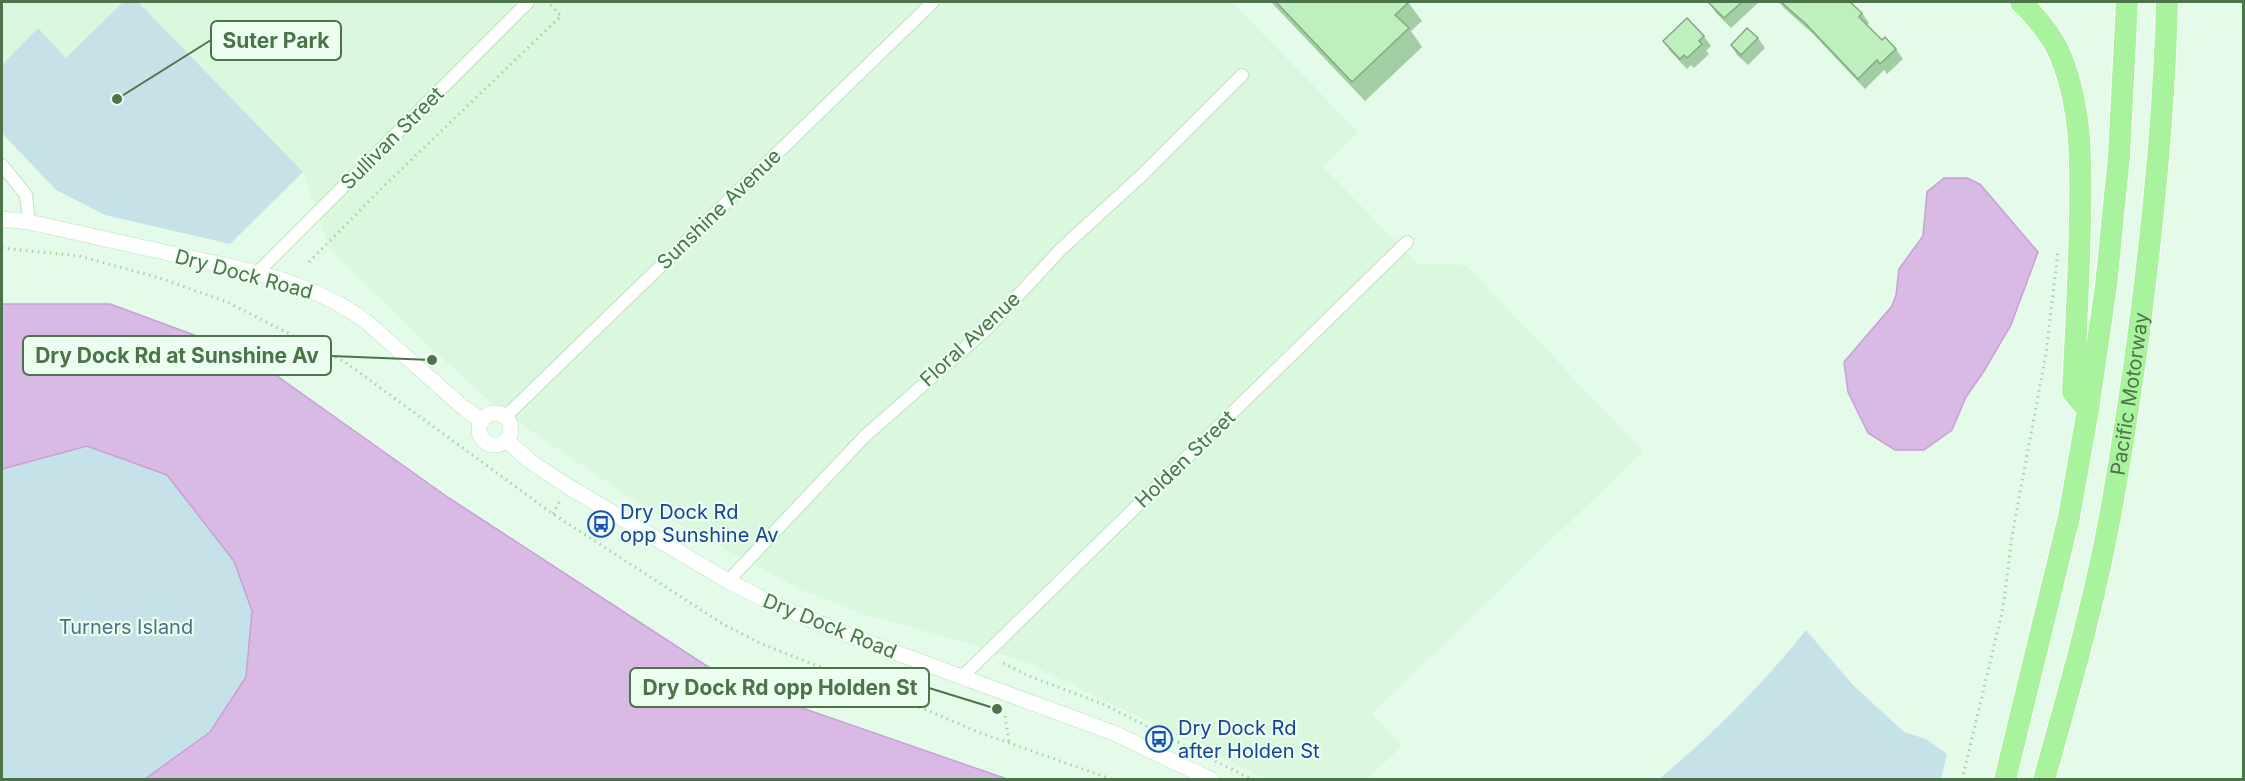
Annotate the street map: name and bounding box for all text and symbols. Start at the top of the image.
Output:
callout: Suter Park [211,21,341,60]
text: Suter Park [223,28,330,53]
street label: Sullivan Street [336,81,449,194]
street label: Sunshine Avenue [652,144,786,274]
street label: Dry Dock Road [172,244,316,304]
street label: Floral Avenue [915,287,1025,391]
street label: Pacific Motorway [2106,311,2153,477]
callout: Dry Dock Rd at Sunshine Av [23,336,331,375]
text: Dry Dock Rd at Sunshine Av [35,343,319,368]
street label: Holden Street [1130,405,1240,513]
place label: Dry Dock Rd opp Sunshine Av [620,500,779,547]
bus stop icon: Dry Dock Rd opp Sunshine Av [586,509,616,539]
street label: Dry Dock Road [760,588,900,664]
park label: Turners Island [59,615,193,639]
callout: Dry Dock Rd opp Holden St [630,668,929,707]
text: Dry Dock Rd opp Holden St [643,675,918,700]
place label: Dry Dock Rd after Holden St [1178,716,1320,763]
bus stop icon: Dry Dock Rd after Holden St [1144,724,1174,754]

